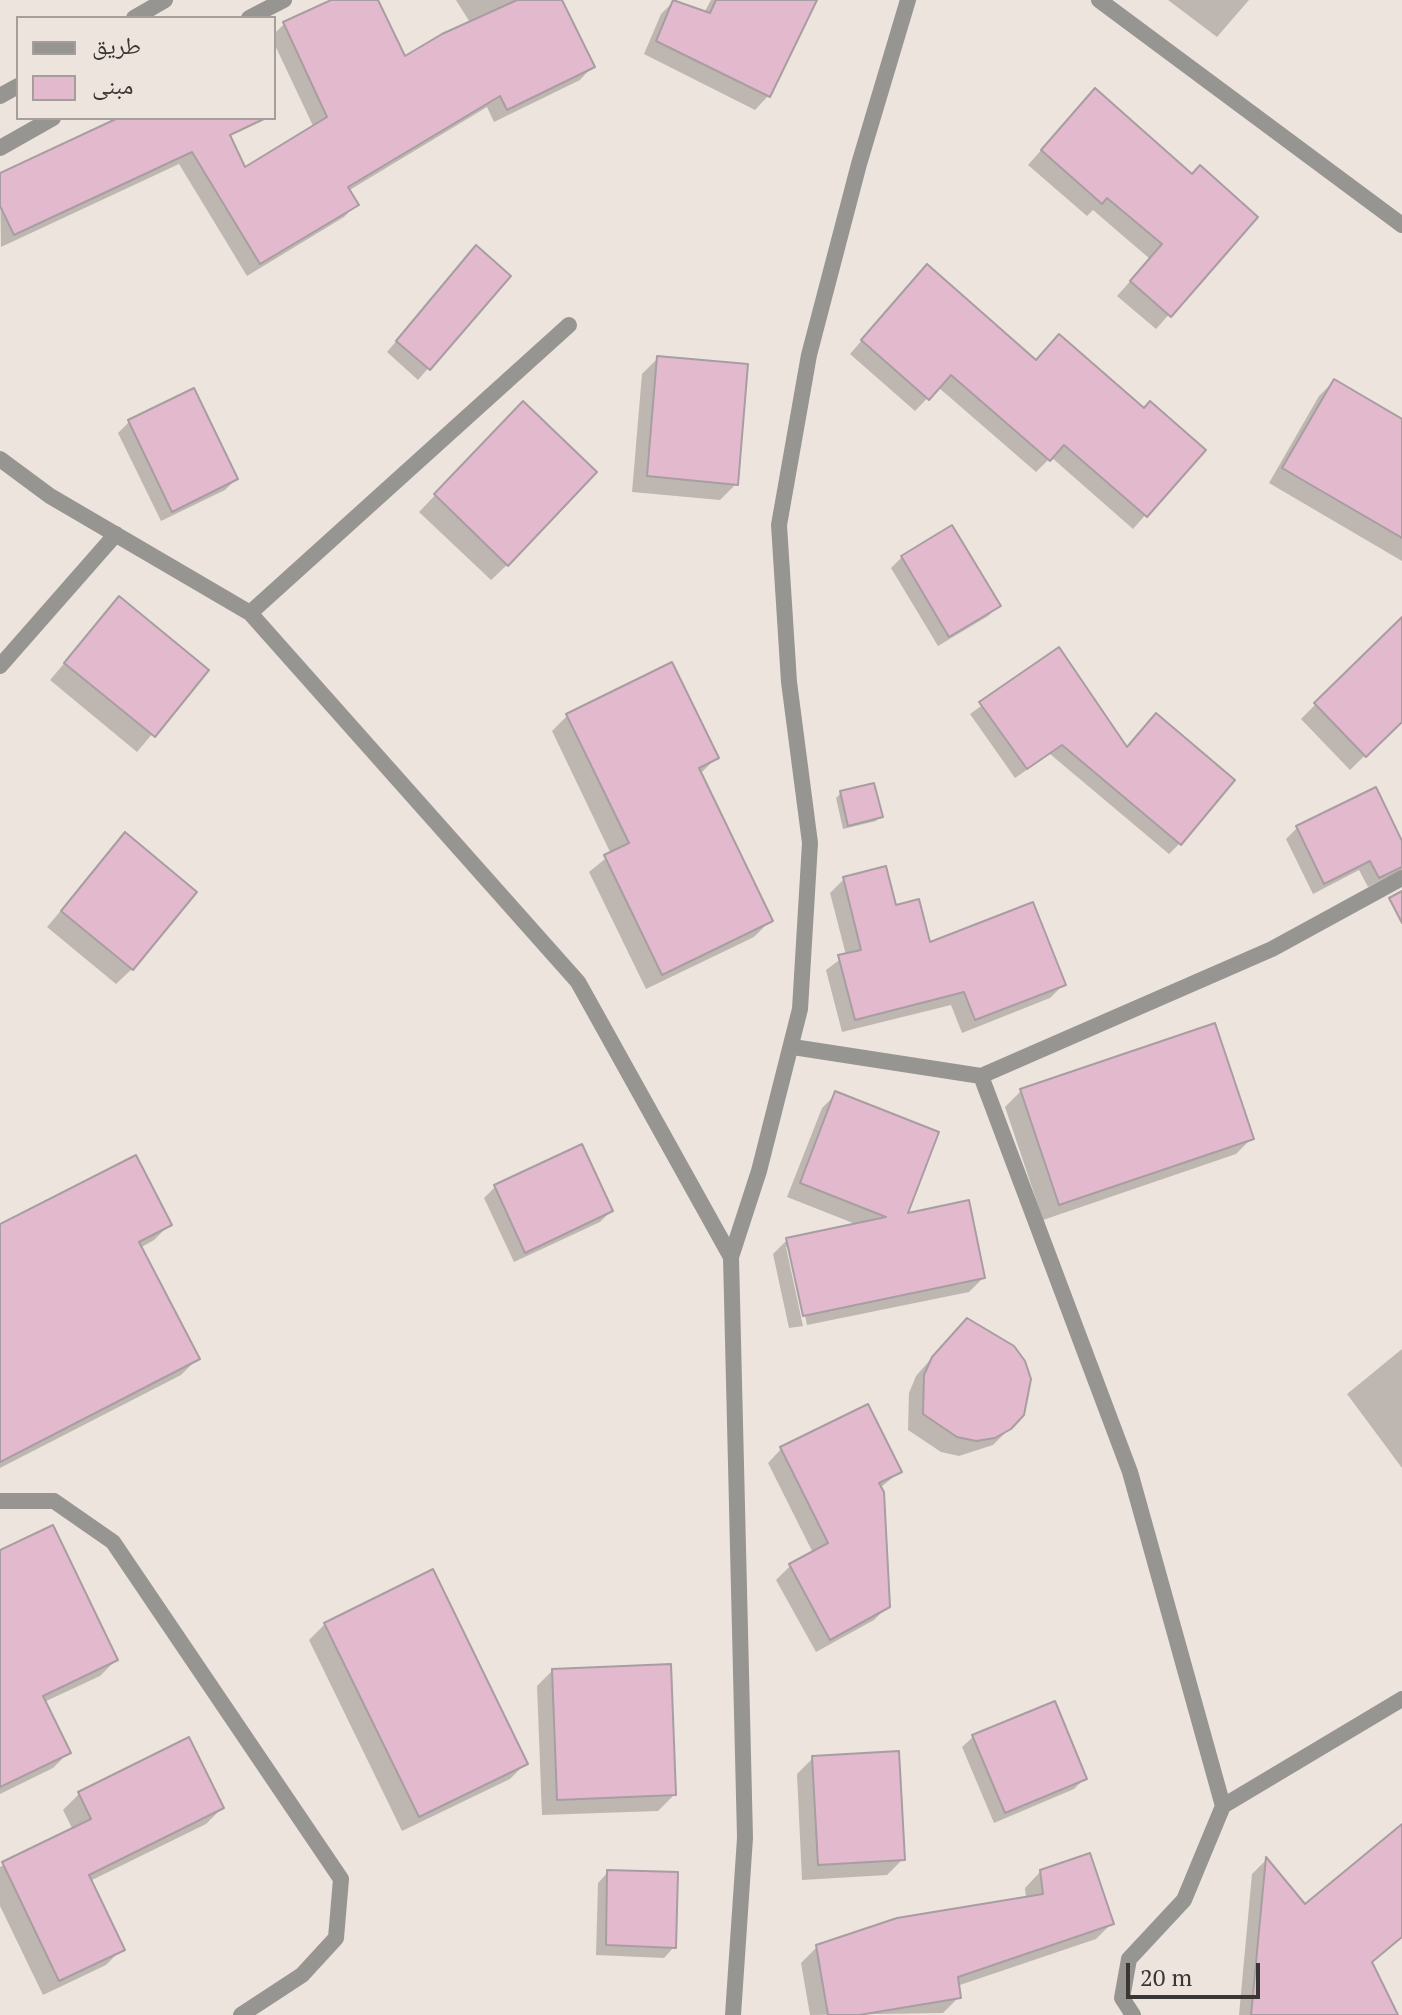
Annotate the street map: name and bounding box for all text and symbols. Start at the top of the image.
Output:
legend [16,16,276,120]
text: طريق [92,29,141,61]
text: مبنى [92,69,133,101]
scale bar [1130,1947,1264,1997]
text: 20 m [1140,1961,1192,1993]

